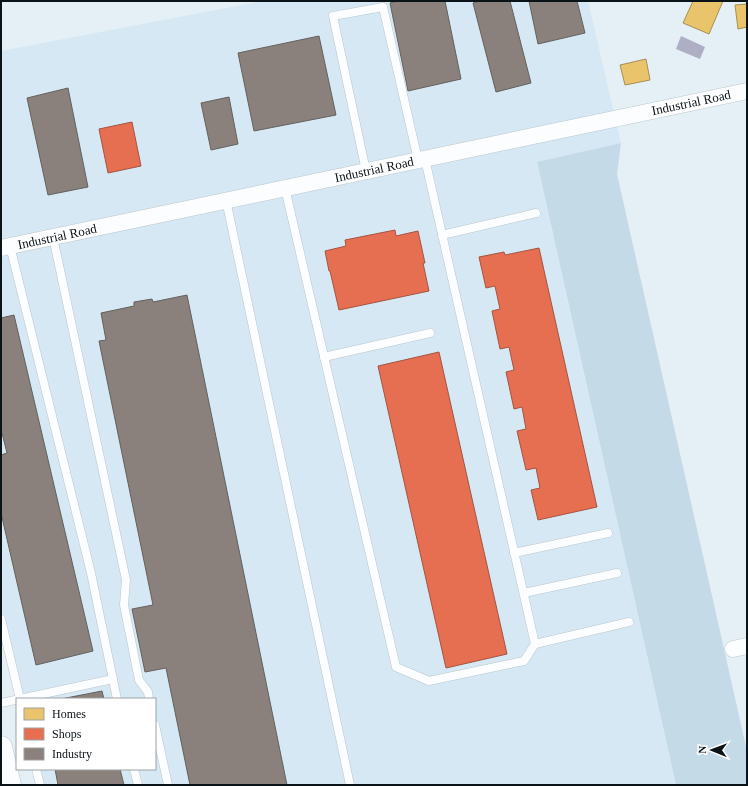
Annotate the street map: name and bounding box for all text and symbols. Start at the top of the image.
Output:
street label: Industrial Road [650,87,733,118]
street label: Industrial Road [333,154,416,185]
street label: Industrial Road [16,221,99,252]
legend [16,698,156,770]
text: Homes [52,707,86,721]
text: Shops [52,727,82,741]
north arrow [692,730,732,770]
text: N [696,746,708,754]
text: Industry [52,747,92,761]

